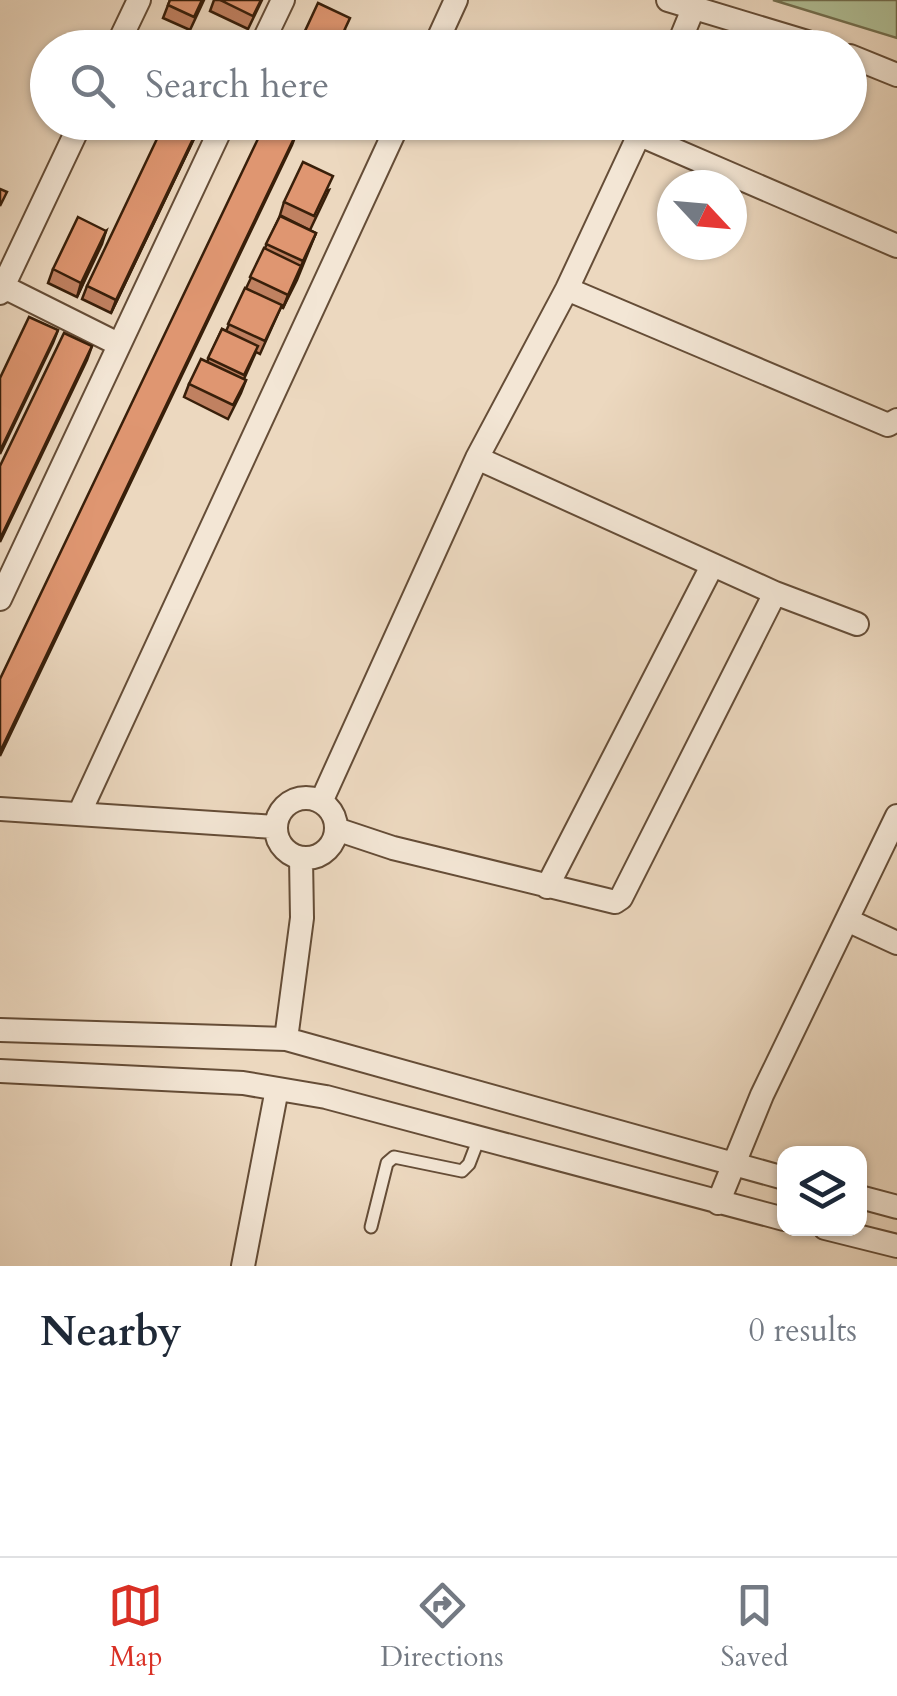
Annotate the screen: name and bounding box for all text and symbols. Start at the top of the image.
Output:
search box [30,30,867,140]
icon: search [65,58,120,113]
text: Search here [145,59,329,111]
north arrow [657,170,747,260]
map controls [777,1146,867,1236]
button: layers [777,1146,867,1236]
text: Nearby [40,1303,182,1360]
text: 0 results [749,1309,857,1353]
tab: Map [108,1578,163,1676]
tab: Directions [380,1578,504,1676]
tab: Saved [721,1578,789,1676]

